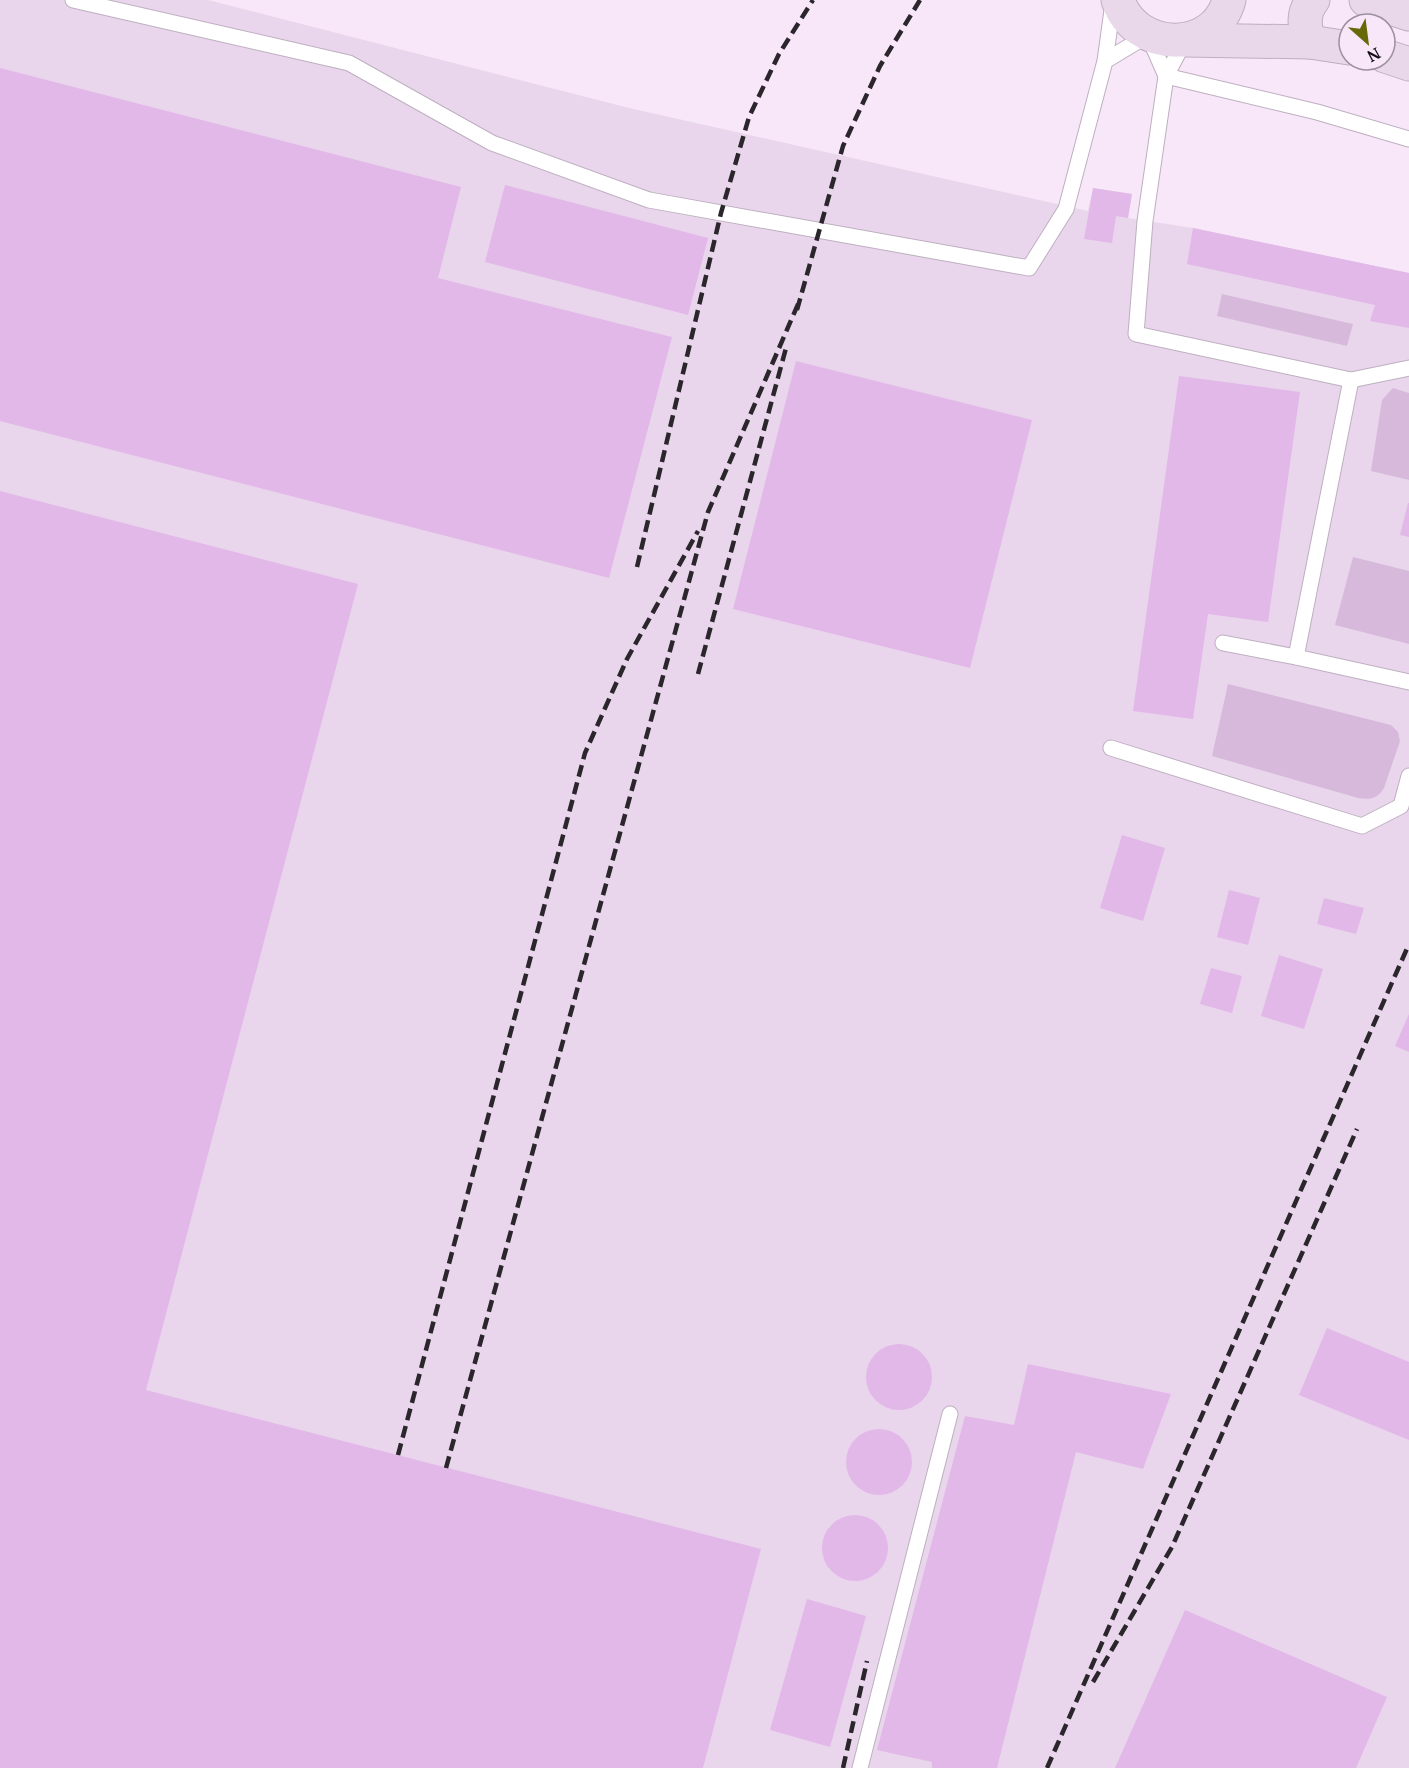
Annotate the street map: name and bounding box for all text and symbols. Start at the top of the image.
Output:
north arrow [1337,12,1397,72]
text: N [1364,43,1385,68]

